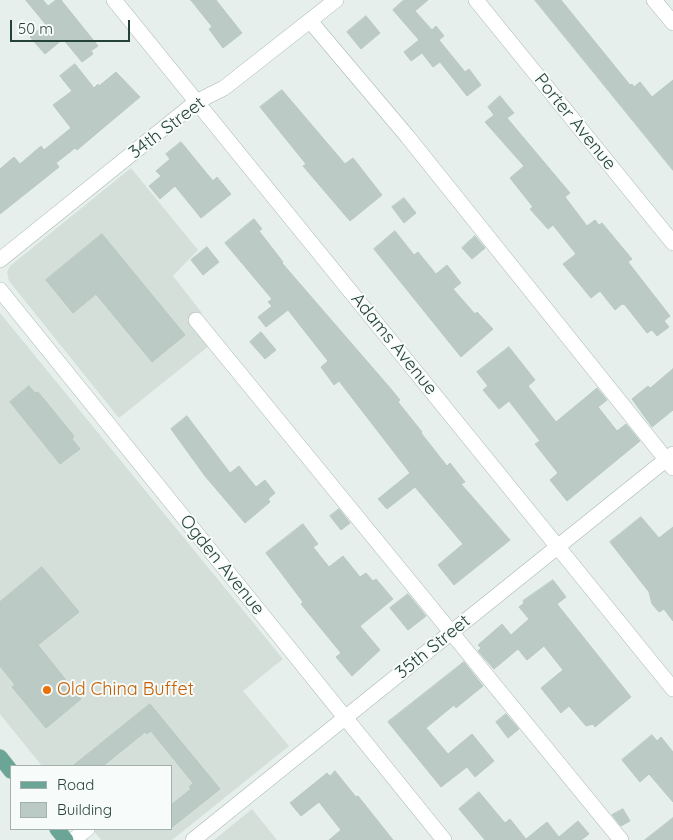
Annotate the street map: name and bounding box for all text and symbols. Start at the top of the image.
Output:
scale bar [12,10,132,42]
text: 50 m [18,19,53,38]
street label: Porter Avenue [529,69,621,175]
street label: 34th Street [125,92,209,164]
street label: Adams Avenue [346,289,442,399]
street label: Ogden Avenue [175,511,269,619]
street label: 35th Street [391,610,475,684]
place label: Old China Buffet [57,679,194,701]
marker: Old China Buffet [41,684,53,696]
legend [10,765,172,830]
text: Road [57,775,94,794]
text: Building [57,800,112,819]

